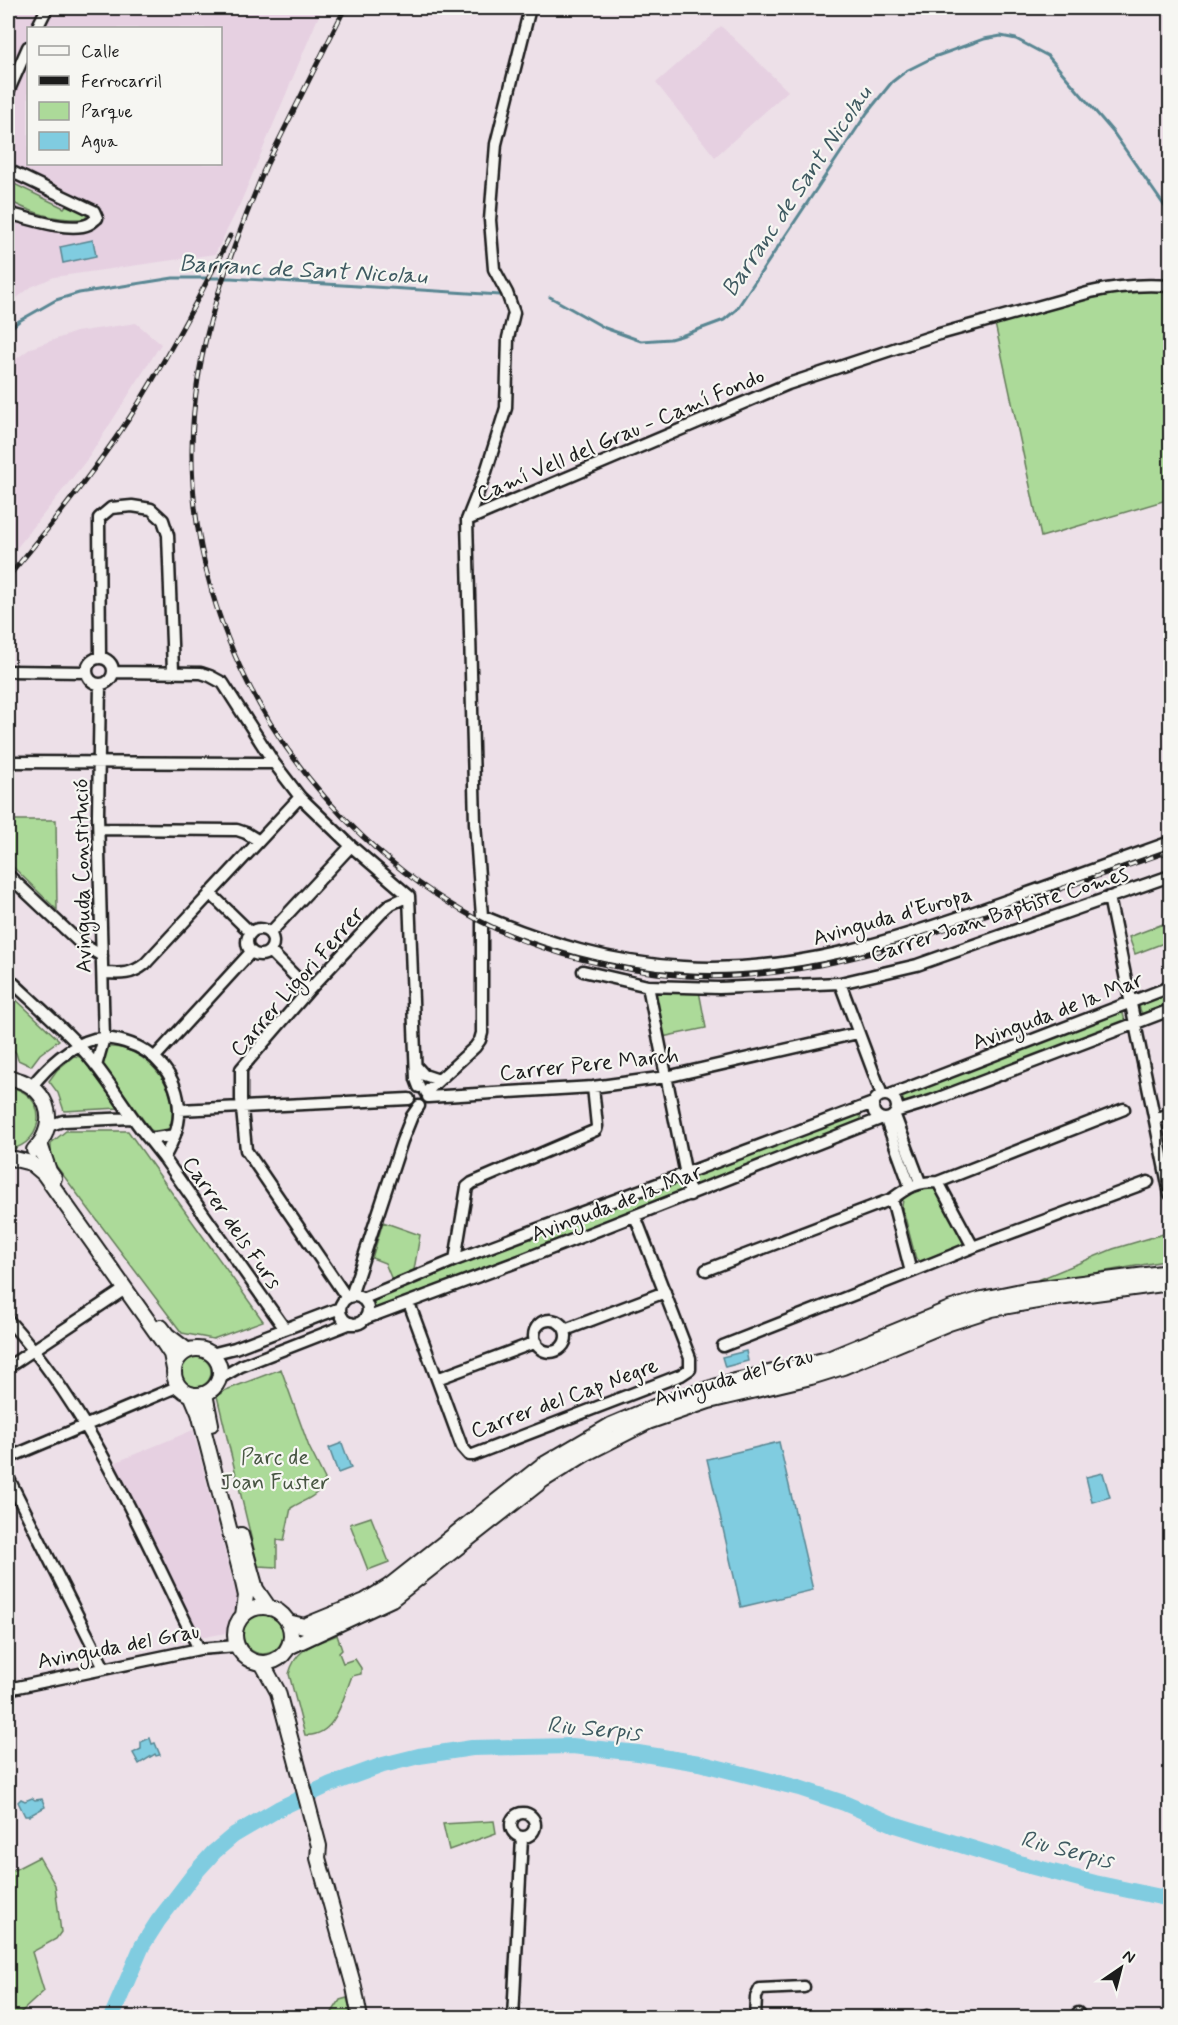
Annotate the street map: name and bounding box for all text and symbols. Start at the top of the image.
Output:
legend [27,27,222,165]
text: Calle [81,40,120,64]
text: Ferrocarril [81,70,162,94]
water label: Barranc de Sant Nicolau [715,79,880,303]
text: Parque [81,100,133,124]
text: Agua [81,130,118,154]
water label: Barranc de Sant Nicolau [178,249,429,293]
street label: Camí Vell del Grau - Camí Fondo [472,362,769,509]
street label: Avinguda Constitució [67,779,102,973]
street label: Carrer Joan Baptiste Comes [867,860,1132,970]
street label: Avinguda d'Europa [810,881,976,956]
street label: Carrer Ligori Ferrer [225,901,373,1065]
street label: Avinguda de la Mar [968,966,1149,1060]
street label: Carrer Pere March [498,1042,680,1088]
street label: Carrer dels Furs [175,1151,288,1295]
street label: Avinguda de la Mar [527,1158,708,1252]
street label: Avinguda del Grau [651,1342,817,1417]
street label: Carrer del Cap Negre [467,1352,663,1447]
park label: Parc de Joan Fuster [220,1444,330,1497]
street label: Avinguda del Grau [35,1618,202,1679]
water label: Riu Serpis [546,1710,645,1749]
water label: Riu Serpis [1017,1824,1118,1877]
north arrow [1091,1938,1151,1998]
text: N [1118,1945,1139,1969]

